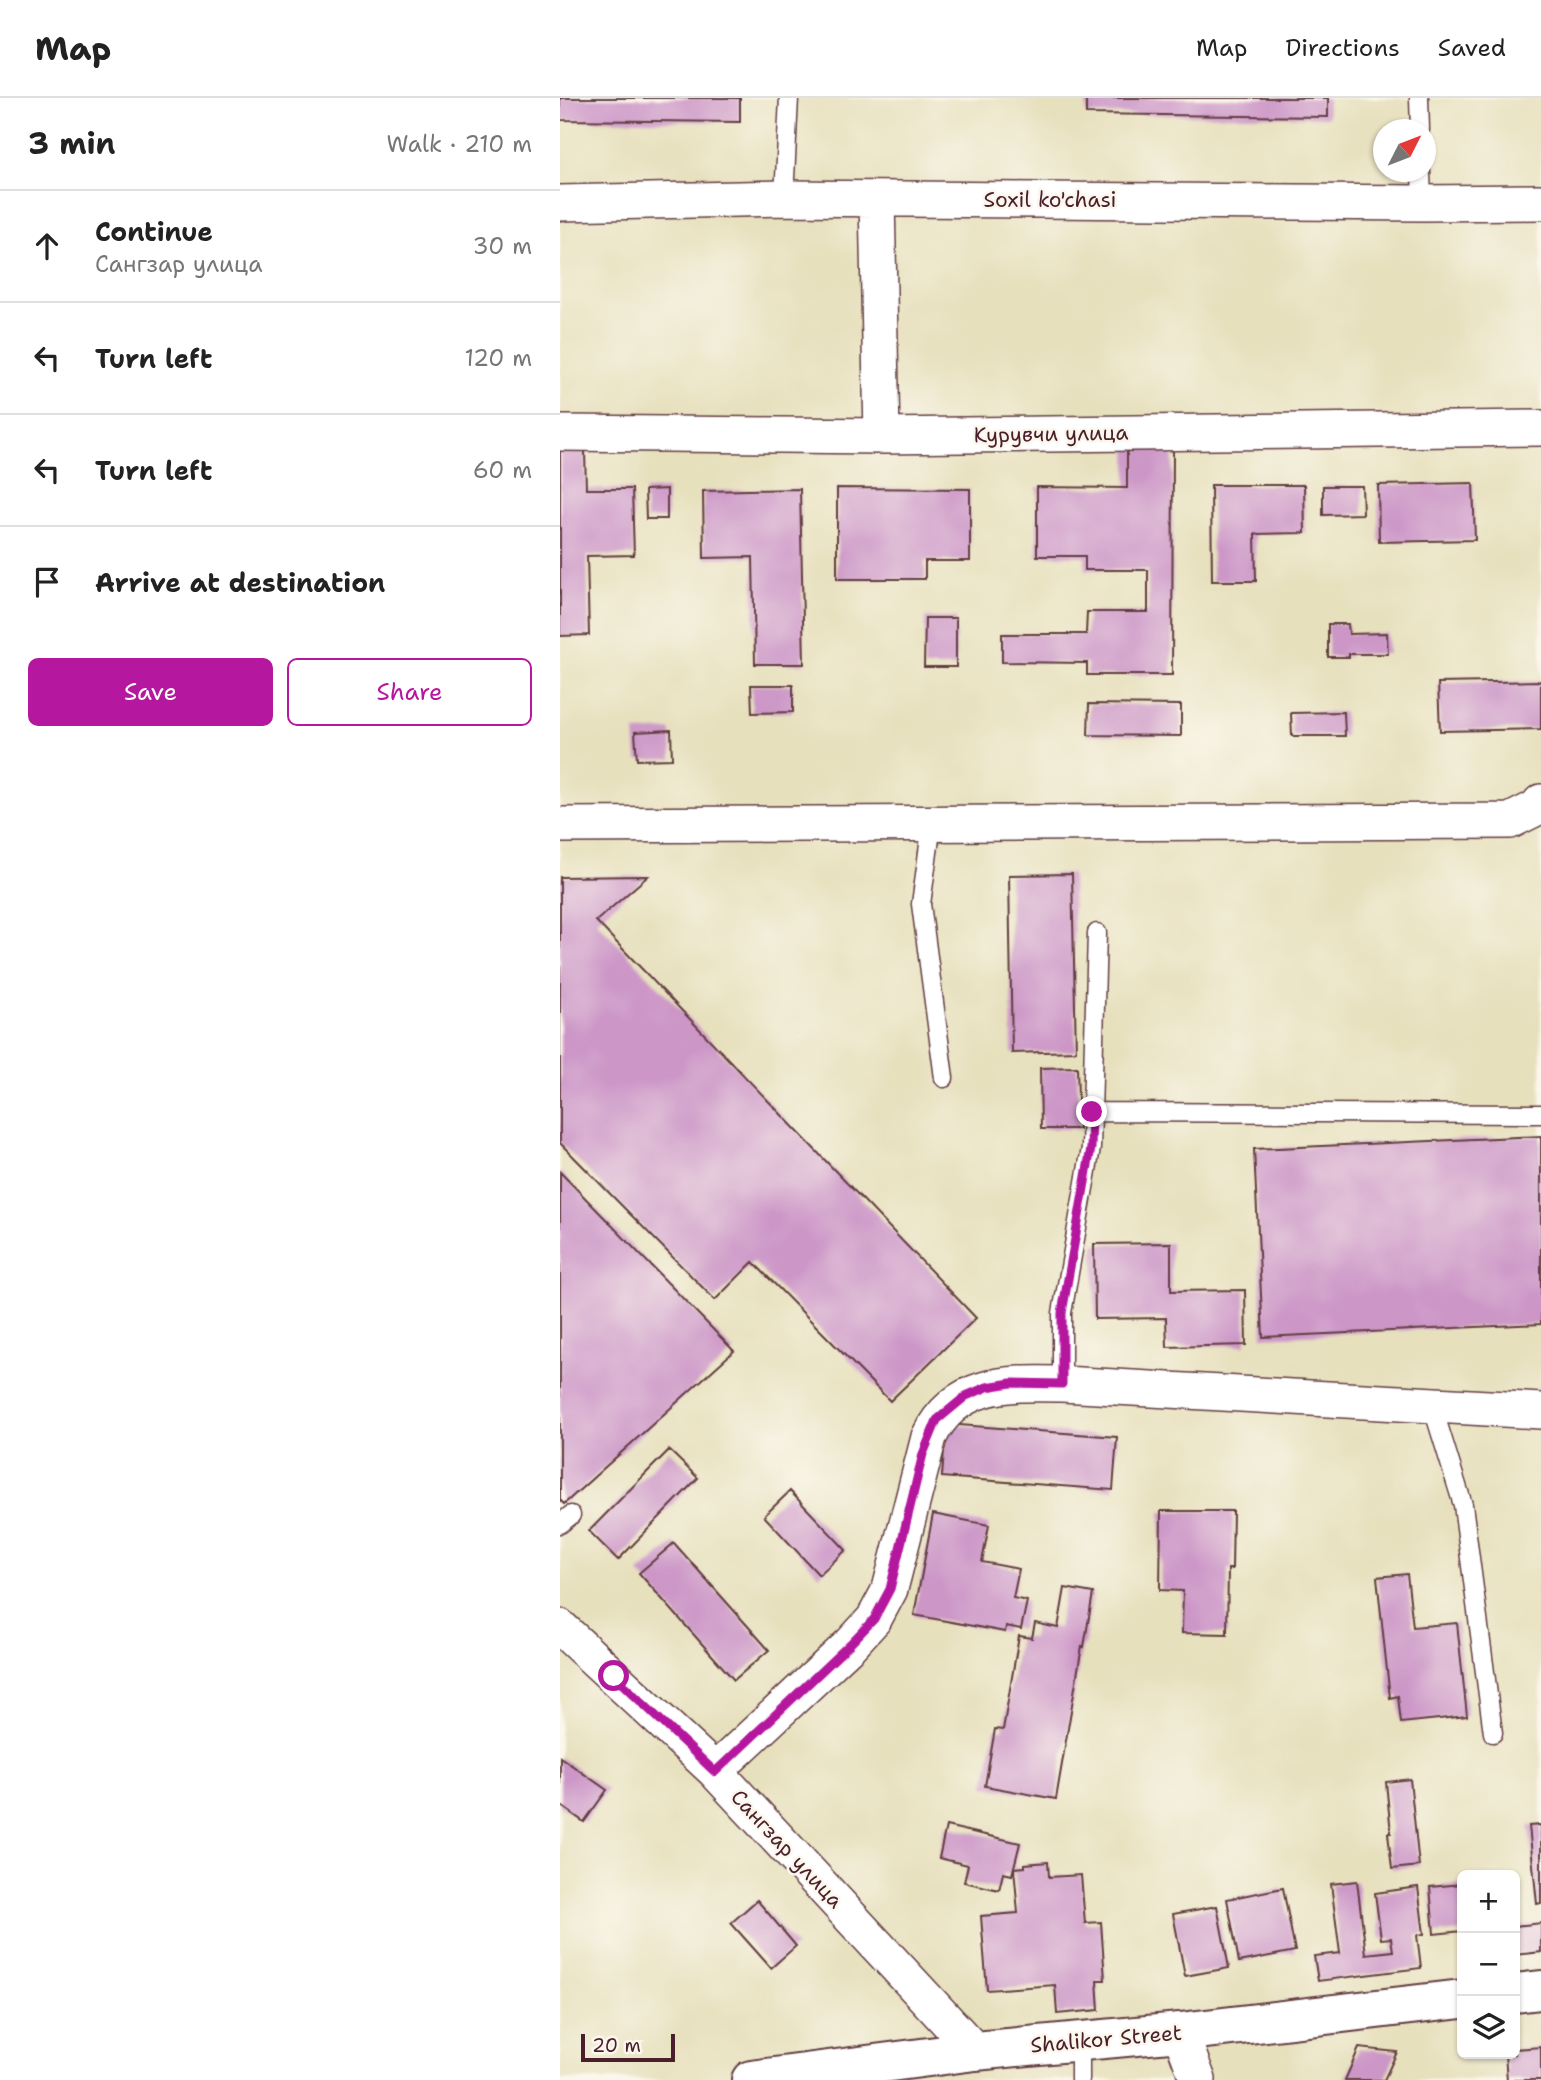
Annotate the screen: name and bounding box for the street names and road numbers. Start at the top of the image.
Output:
street label: Soxil ko'chasi [984,186,1116,214]
street label: Курувчи улица [973,419,1129,449]
street label: Сангзар улица [725,1784,849,1914]
street label: Shаlikor Street [1029,2018,1183,2060]

